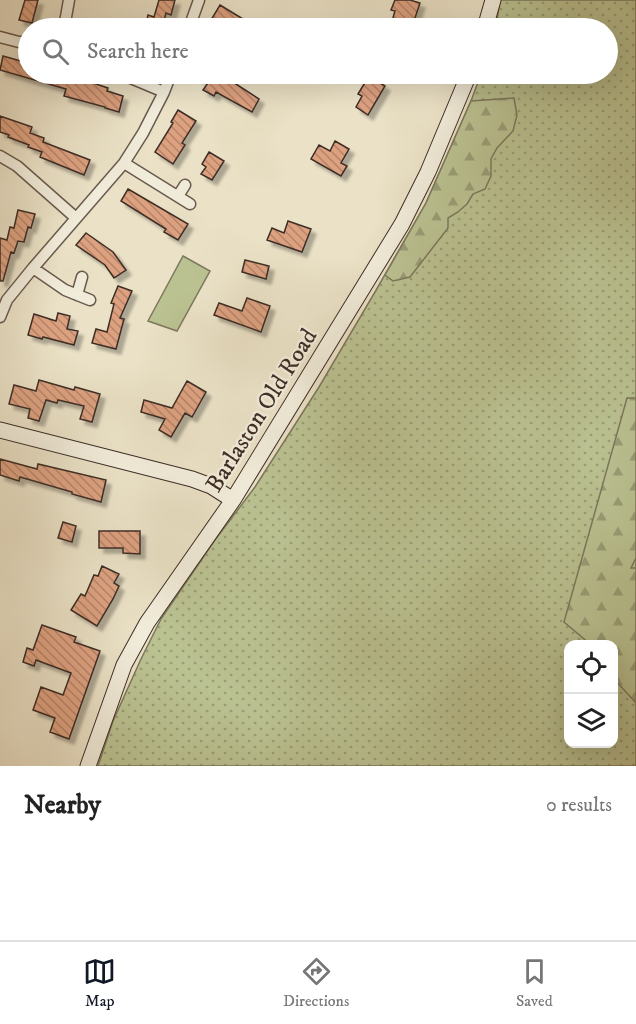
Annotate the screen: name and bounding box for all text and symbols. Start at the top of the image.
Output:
search box [18,18,618,84]
icon: search [39,35,72,68]
text: Search here [87,38,189,65]
street label: Barlaston Old Road [199,323,324,498]
map controls [564,640,618,748]
button: locate [564,640,618,694]
button: layers [564,694,618,748]
text: Nearby [24,789,101,822]
text: 0 results [546,793,612,818]
tab: Map [83,955,116,1011]
tab: Directions [283,955,349,1011]
tab: Saved [516,955,553,1011]

